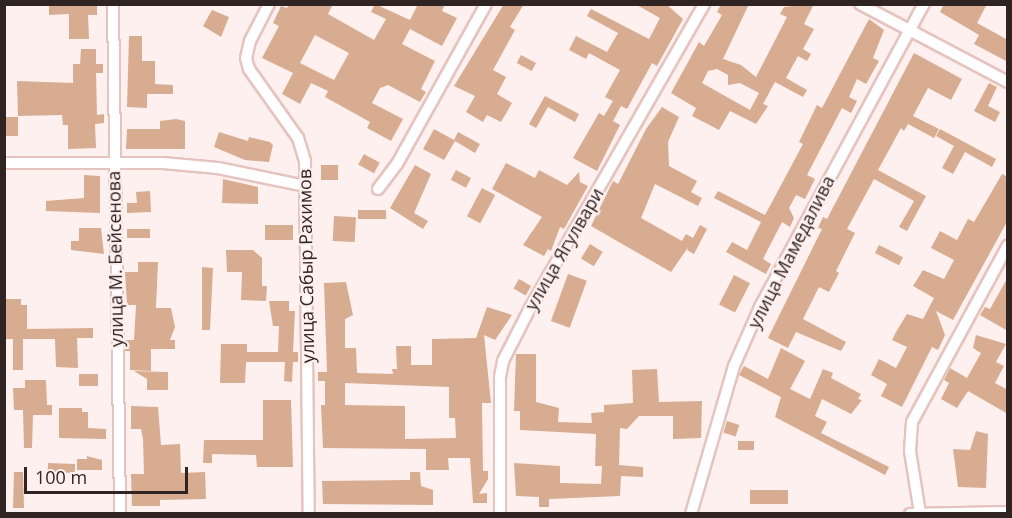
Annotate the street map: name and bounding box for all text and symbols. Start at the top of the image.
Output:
street label: улица Сабыр Рахимов [294,169,318,363]
street label: улица М. Бейсенова [103,171,127,347]
street label: улица Мамедалива [743,172,839,332]
street label: улица Ягулвари [520,184,608,314]
scale bar [27,455,190,493]
text: 100 m [35,465,87,489]

